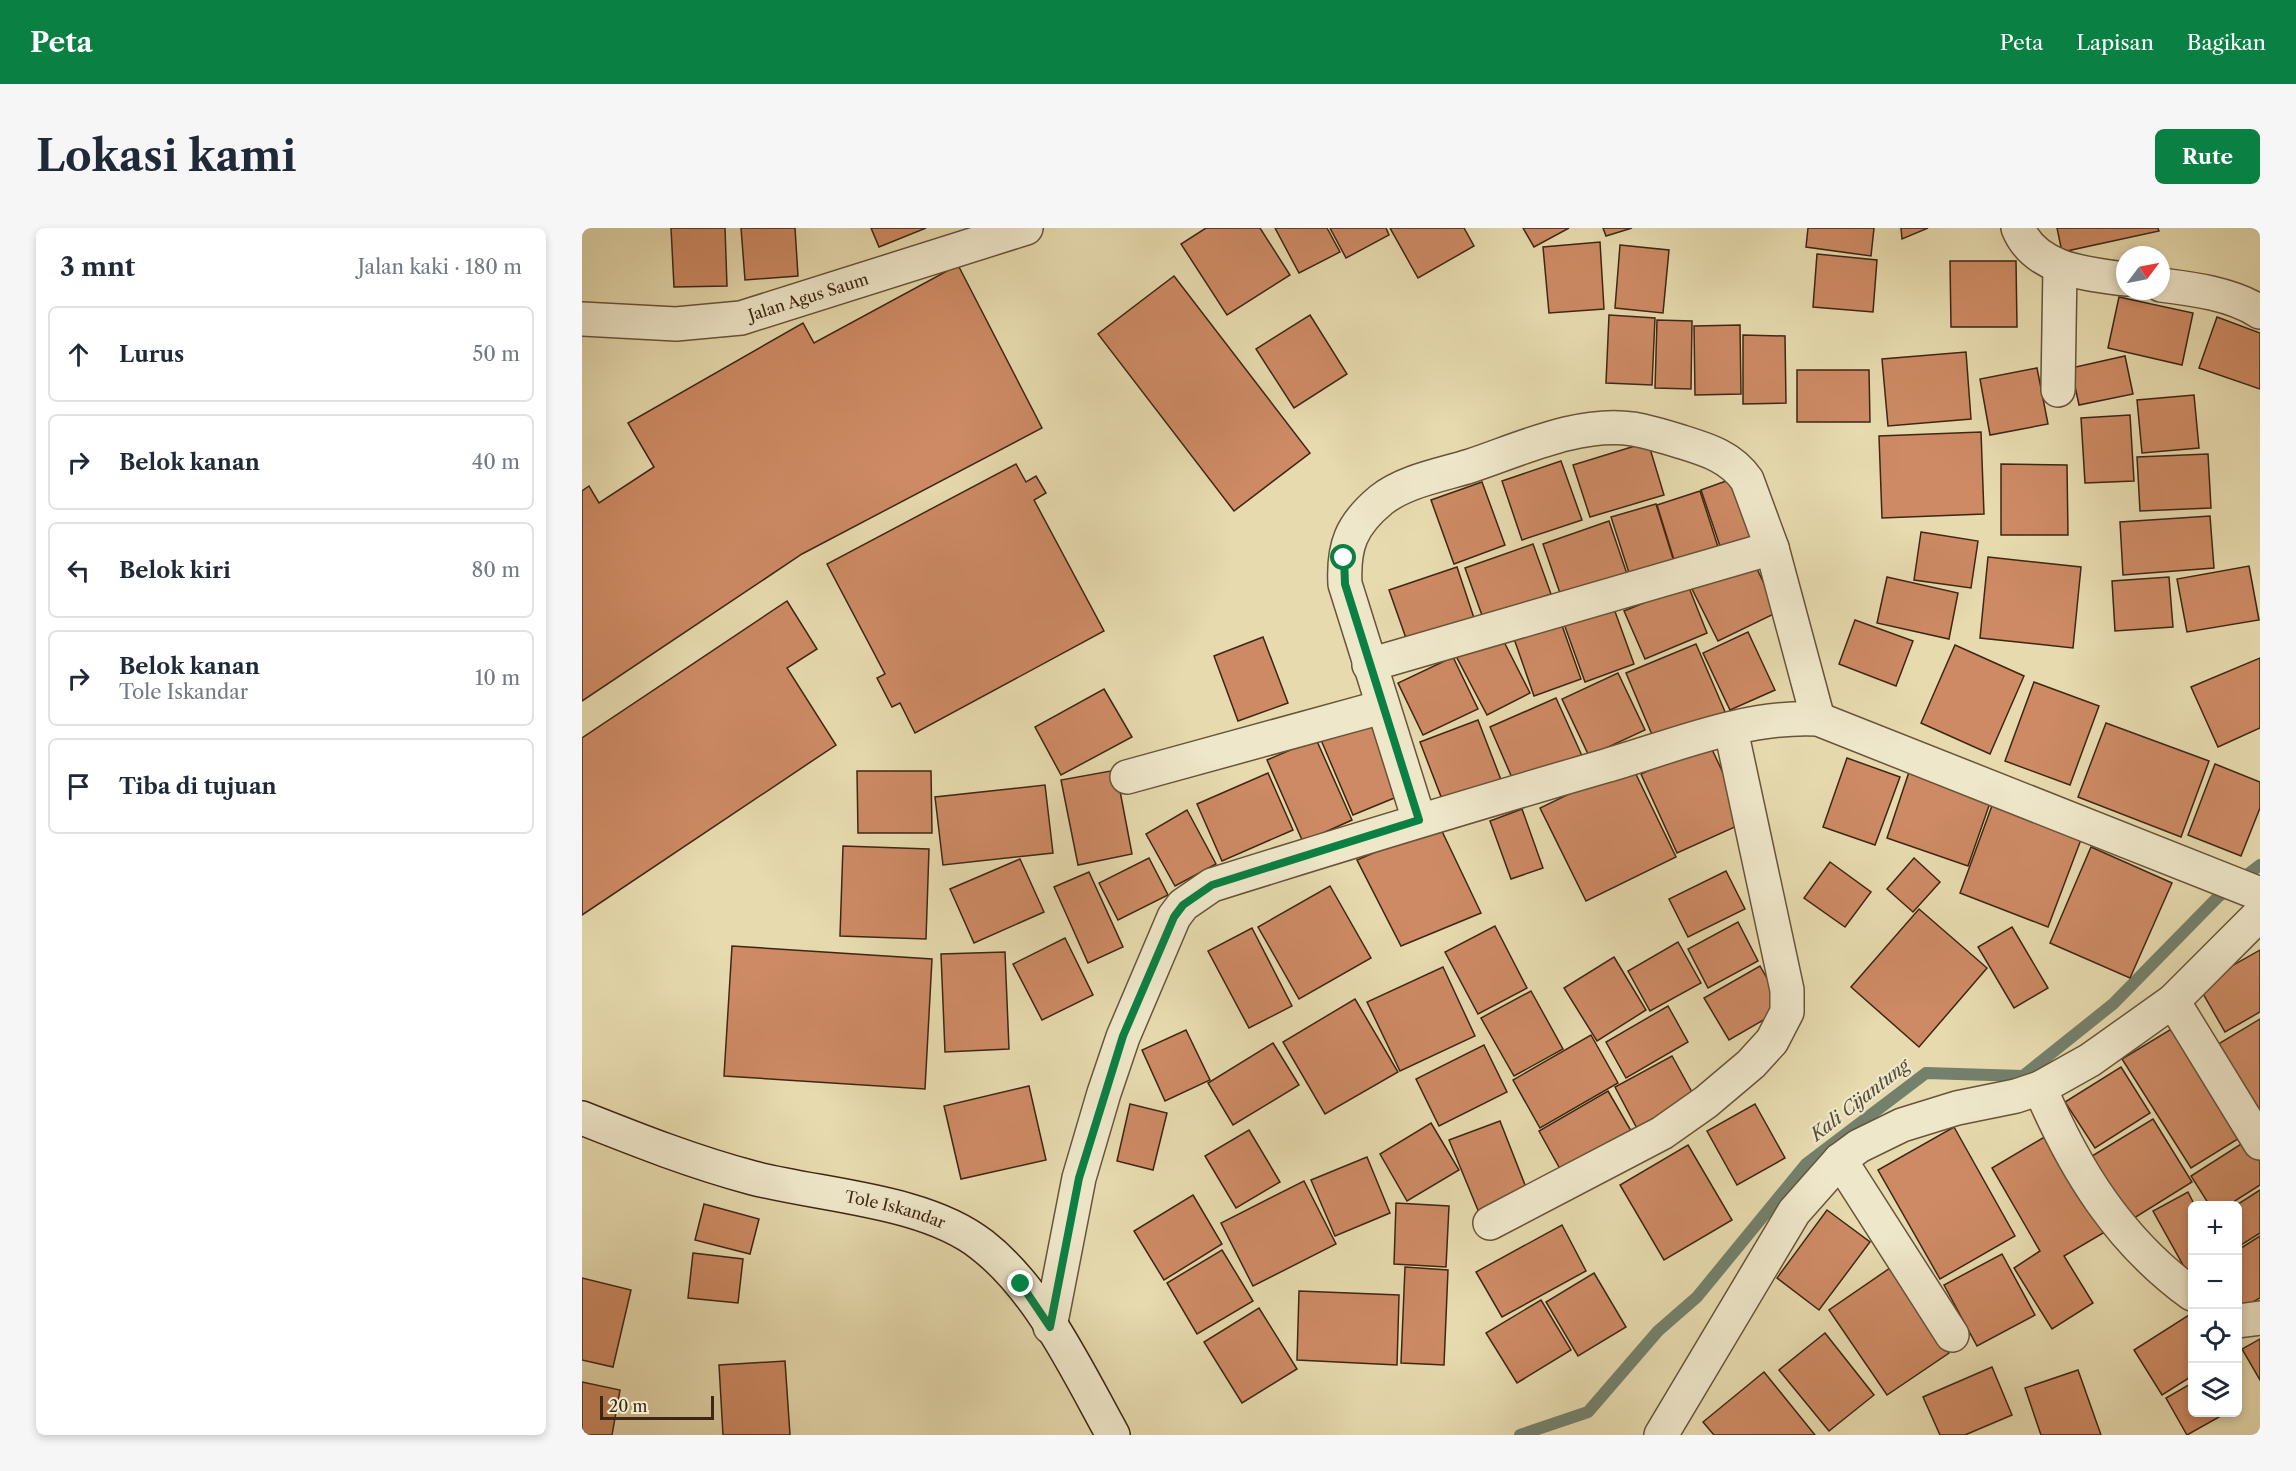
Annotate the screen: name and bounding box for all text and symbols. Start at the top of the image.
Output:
text: Peta [30,25,93,59]
text: Peta [2000,30,2043,55]
text: Lapisan [2076,30,2154,55]
text: Bagikan [2187,30,2266,55]
button: Rute [2155,129,2260,184]
text: Lokasi kami [36,130,297,182]
north arrow [2116,246,2170,300]
text: 3 mnt [60,251,135,283]
text: Jalan kaki · 180 m [358,255,522,279]
street label: Jalan Agus Saum [743,268,871,326]
icon: ahead [62,338,95,371]
text: Lurus [119,341,184,368]
text: 50 m [473,342,520,366]
icon: right [62,446,95,479]
text: Belok kanan [119,449,260,476]
text: 40 m [472,450,520,474]
route start [1330,544,1356,570]
icon: left [62,554,95,587]
text: Belok kiri [119,557,231,584]
text: 80 m [472,558,520,582]
text: Belok kanan [119,653,260,680]
icon: right [62,662,95,695]
text: 10 m [475,666,520,690]
text: Tole Iskandar [119,680,248,704]
icon: arrive [62,770,95,803]
text: Tiba di tujuan [119,773,277,800]
water label: Kali Cijantung [1804,1053,1916,1147]
street label: Tole Iskandar [843,1186,949,1233]
map controls [2188,1201,2242,1417]
button: + [2188,1201,2242,1255]
button: − [2188,1255,2242,1309]
route end [1007,1270,1033,1296]
button: locate [2188,1309,2242,1363]
button: layers [2188,1363,2242,1417]
scale bar [600,1393,714,1420]
text: 20 m [609,1396,648,1416]

